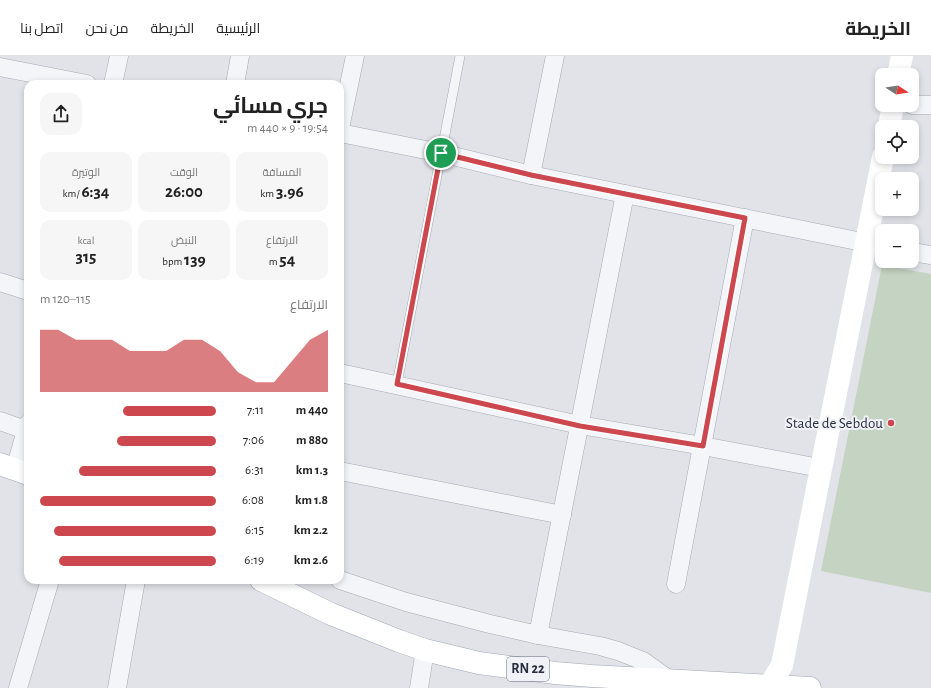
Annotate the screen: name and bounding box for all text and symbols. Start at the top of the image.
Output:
text: الخريطة [845,20,911,39]
text: اتصل بنا [20,22,64,36]
text: من نحن [86,22,129,36]
text: الخريطة [151,22,194,36]
text: الرئيسية [216,22,260,36]
north arrow [875,68,919,112]
map controls [875,68,919,268]
button: share [40,93,82,135]
text: جري مسائي [213,95,328,117]
button: locate [875,120,919,164]
text: 19:54 · 9 × 440 m [247,122,328,135]
pin [424,136,458,170]
icon: arrive [430,142,452,164]
text: الوتيرة [72,167,100,178]
text: الوقت [170,167,198,178]
text: المسافة [262,167,302,178]
button: + [875,172,919,216]
text: 6:34 [81,183,109,200]
text: 26:00 [165,183,203,200]
text: 3.96 [276,183,304,200]
text: /km [63,188,81,199]
text: km [260,188,276,199]
button: − [875,224,919,268]
text: kcal [78,235,94,246]
text: النبض [171,235,197,246]
text: الارتفاع [266,235,298,246]
text: 315 [76,248,96,265]
text: 139 [184,251,206,268]
text: 54 [279,251,295,268]
text: bpm [162,256,184,267]
text: m [269,256,279,267]
text: 115–120 m [40,293,90,306]
text: الارتفاع [290,299,328,312]
text: 7:11 [247,404,264,417]
text: 440 m [296,404,328,417]
place label: Stade de Sebdou [786,416,883,431]
marker: Stade de Sebdou [886,418,896,428]
text: 7:06 [243,434,264,447]
text: 880 m [296,434,328,447]
text: 6:31 [245,464,264,477]
text: 1.3 km [296,464,328,477]
text: 6:08 [242,494,264,507]
text: 1.8 km [295,494,328,507]
text: 6:15 [245,524,264,537]
text: 2.2 km [294,524,328,537]
text: 6:19 [244,554,264,567]
text: 2.6 km [294,554,328,567]
road number: RN 22 [507,657,549,681]

